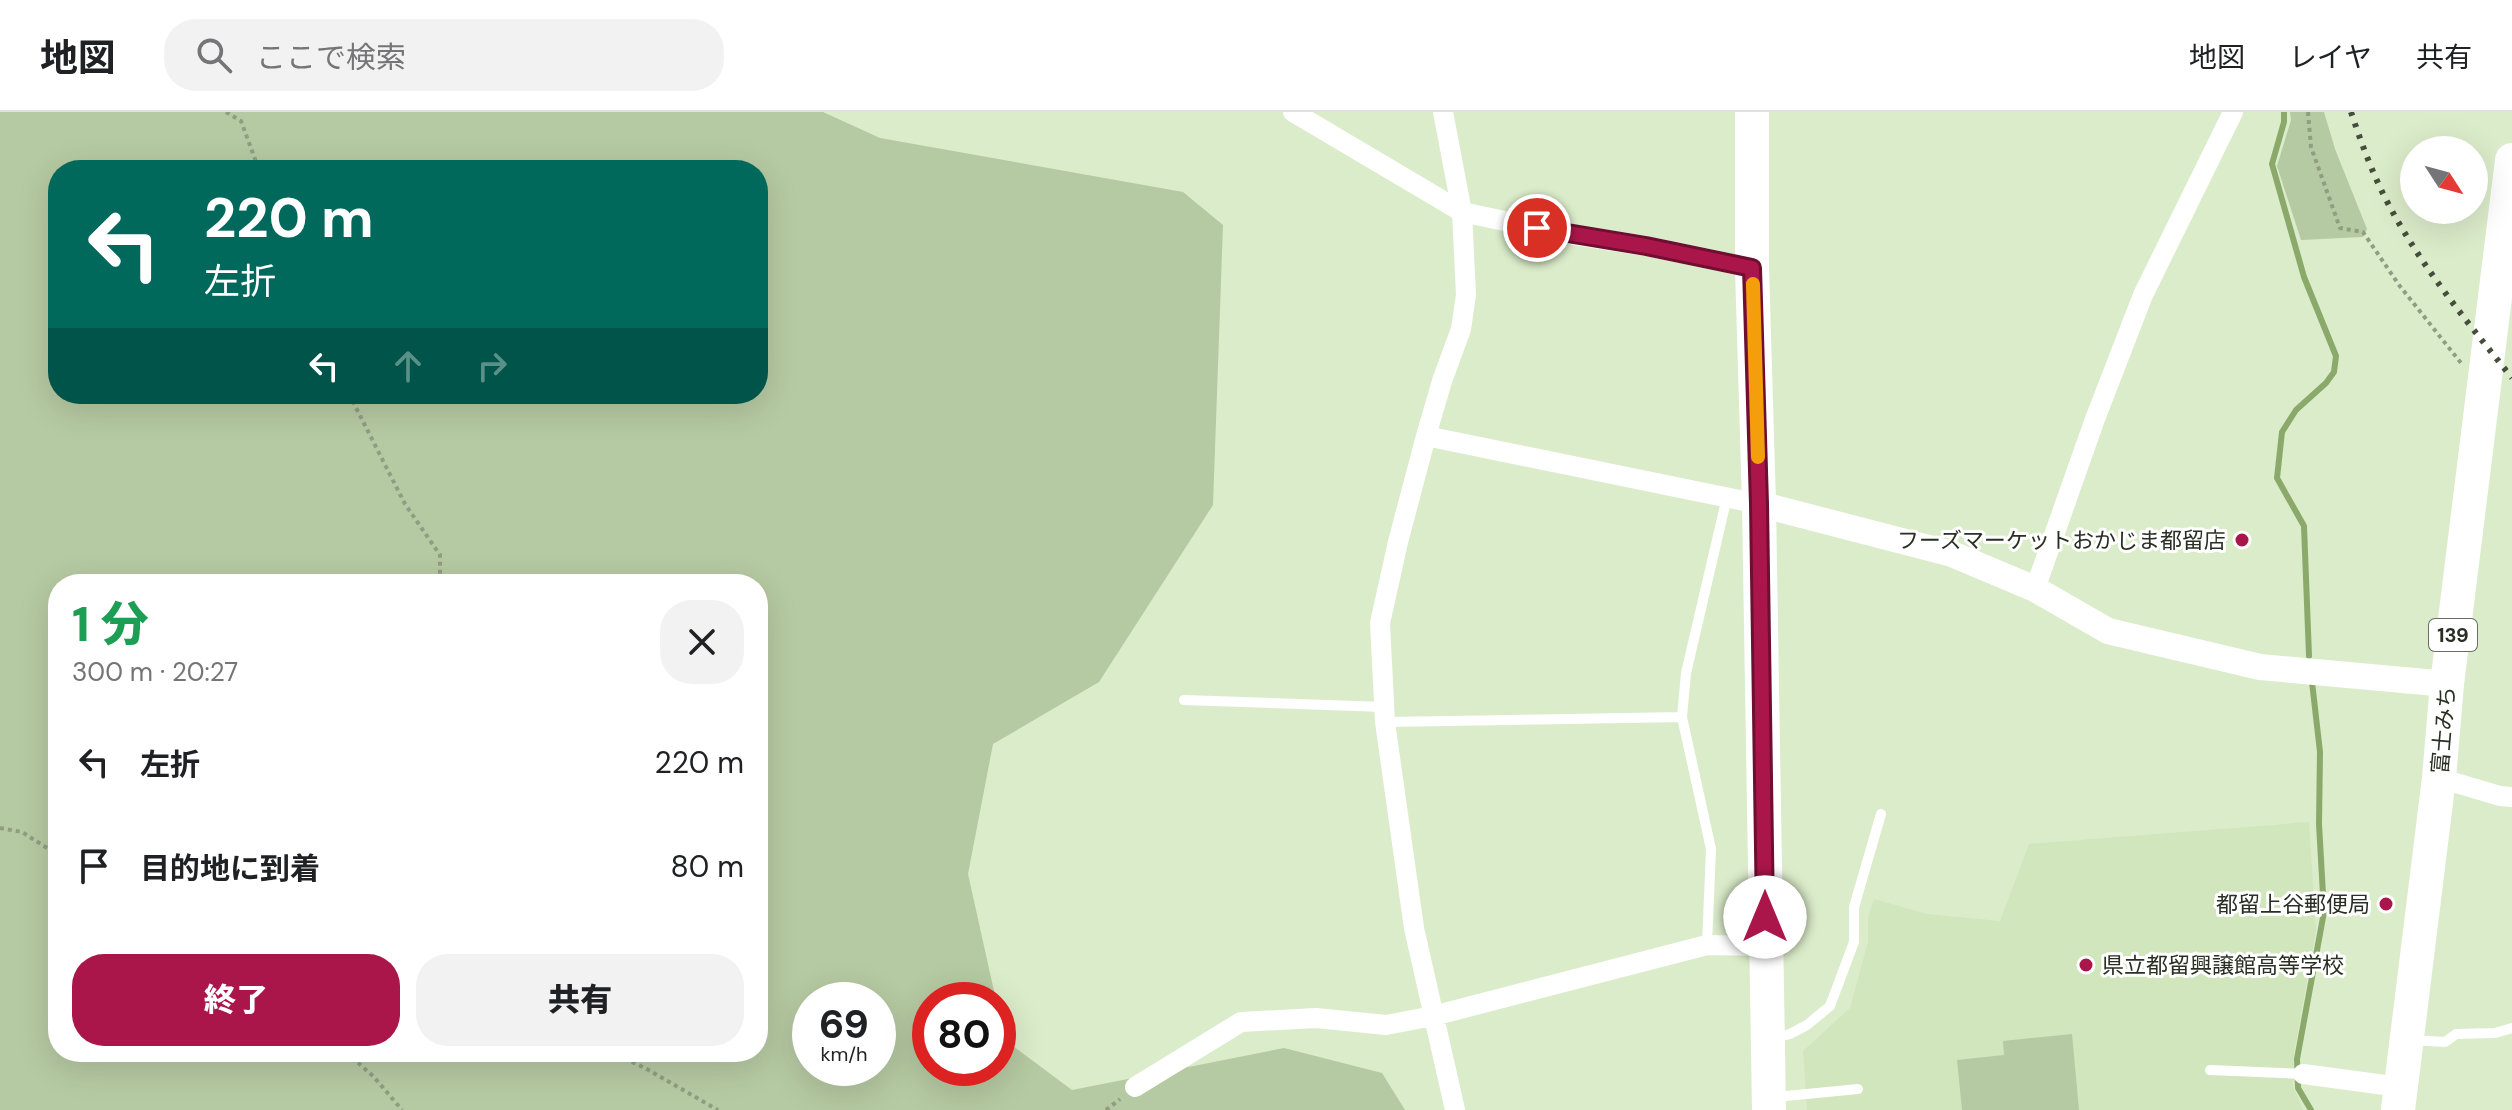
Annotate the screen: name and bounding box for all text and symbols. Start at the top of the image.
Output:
search box [164,19,724,91]
text: 地図 [40,33,116,83]
icon: search [192,33,236,77]
text: ここで検索 [256,38,406,77]
text: 地図 [2189,39,2245,76]
text: レイヤ [2289,39,2372,76]
text: 共有 [2416,39,2472,76]
north arrow [2400,136,2488,224]
map controls [2400,136,2488,224]
text: 220 m [204,181,374,254]
icon: left [72,192,176,296]
pin [1503,194,1571,262]
icon: arrive [1515,206,1559,250]
text: 左折 [204,258,276,305]
icon: left [302,344,346,388]
icon: ahead [386,344,430,388]
icon: right [470,344,514,388]
place label: フーズマーケットおかじま都留店 [1897,526,2226,555]
marker: フーズマーケットおかじま都留店 [2233,531,2251,549]
text: 1 分 [72,593,149,656]
button: close [660,600,744,684]
road number: 139 [2429,619,2477,651]
text: 300 m · 20:27 [72,655,238,689]
street label: 富士みち [2425,685,2462,775]
icon: left [72,740,116,784]
text: 220 m [655,743,744,782]
text: 左折 [140,745,200,784]
icon: arrive [72,844,116,888]
text: 80 m [671,847,744,886]
text: 目的地に到着 [140,849,320,888]
position arrow [1723,875,1807,959]
place label: 都留上谷郵便局 [2216,890,2370,919]
marker: 都留上谷郵便局 [2377,895,2395,913]
place label: 県立都留興譲館高等学校 [2102,951,2344,980]
button: 終了 [72,954,400,1046]
button: 共有 [416,954,744,1046]
marker: 県立都留興譲館高等学校 [2077,956,2095,974]
speed limit sign: 80 [912,982,1016,1086]
text: 69 [819,998,869,1050]
text: km/h [820,1041,868,1067]

